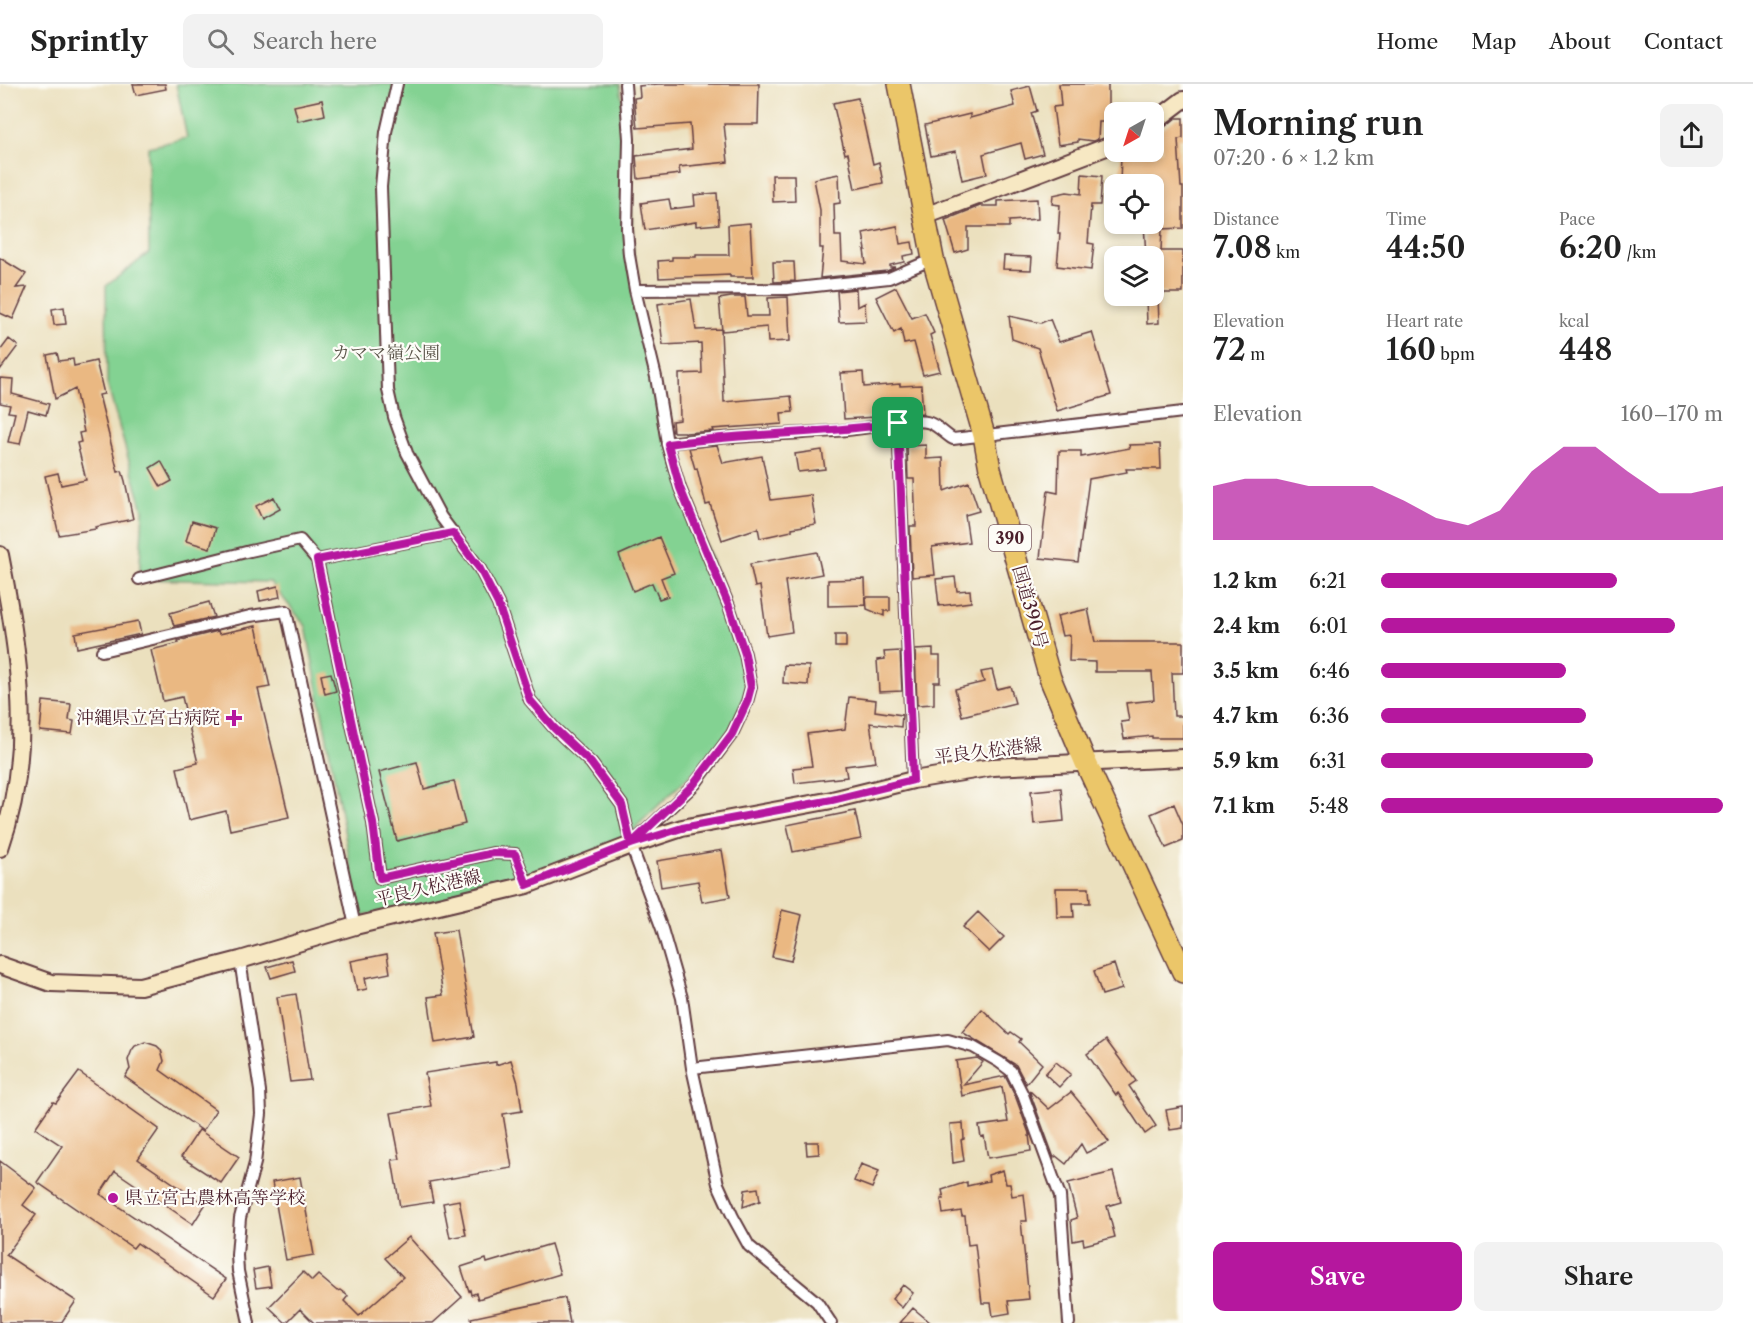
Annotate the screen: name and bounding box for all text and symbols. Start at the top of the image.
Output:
search box [183,14,603,68]
text: Sprintly [30,24,147,58]
icon: search [204,25,237,58]
text: Search here [252,28,377,55]
text: Home [1377,29,1438,54]
text: Map [1471,29,1516,54]
text: About [1549,29,1611,54]
text: Contact [1644,29,1723,54]
north arrow [1104,102,1164,162]
map controls [1104,102,1164,306]
text: Morning run [1213,103,1424,144]
button: share [1660,104,1723,167]
text: 07:20 · 6 × 1.2 km [1213,146,1374,170]
button: locate [1104,174,1164,234]
text: Distance [1213,209,1279,229]
text: Time [1386,209,1426,229]
text: Pace [1559,209,1595,229]
text: 7.08 [1213,229,1272,266]
text: 44:50 [1386,229,1466,266]
text: 6:20 [1559,229,1622,266]
text: km [1272,242,1300,262]
text: /km [1622,242,1656,262]
button: layers [1104,246,1164,306]
text: Elevation [1213,311,1284,331]
text: Heart rate [1386,311,1463,331]
text: kcal [1559,311,1589,331]
text: 72 [1213,331,1246,368]
text: 160 [1386,331,1436,368]
text: 448 [1559,331,1613,368]
park label: カママ嶺公園 [332,342,440,364]
text: m [1246,344,1265,364]
text: bpm [1436,344,1475,364]
pin [872,397,923,448]
text: Elevation [1213,402,1302,426]
text: 160–170 m [1621,402,1723,426]
icon: arrive [881,406,914,439]
road number: 390 [989,525,1031,551]
street label: 国道390号 [1008,563,1052,651]
text: 1.2 km [1213,569,1277,593]
text: 6:21 [1309,569,1346,593]
text: 2.4 km [1213,614,1280,638]
text: 6:01 [1309,614,1347,638]
text: 3.5 km [1213,659,1279,683]
text: 6:46 [1309,659,1350,683]
text: 4.7 km [1213,704,1279,728]
text: 6:36 [1309,704,1349,728]
place label: 沖縄県立宮古病院 [76,707,220,729]
marker: 沖縄県立宮古病院 [225,709,243,727]
street label: 平良久松港線 [933,734,1043,768]
text: 5.9 km [1213,749,1279,773]
text: 6:31 [1309,749,1346,773]
text: 7.1 km [1213,794,1275,818]
text: 5:48 [1309,794,1349,818]
street label: 平良久松港線 [373,865,483,911]
place label: 県立宮古農林高等学校 [125,1187,305,1209]
marker: 県立宮古農林高等学校 [106,1191,120,1205]
button: Save [1213,1242,1462,1311]
button: Share [1474,1242,1723,1311]

